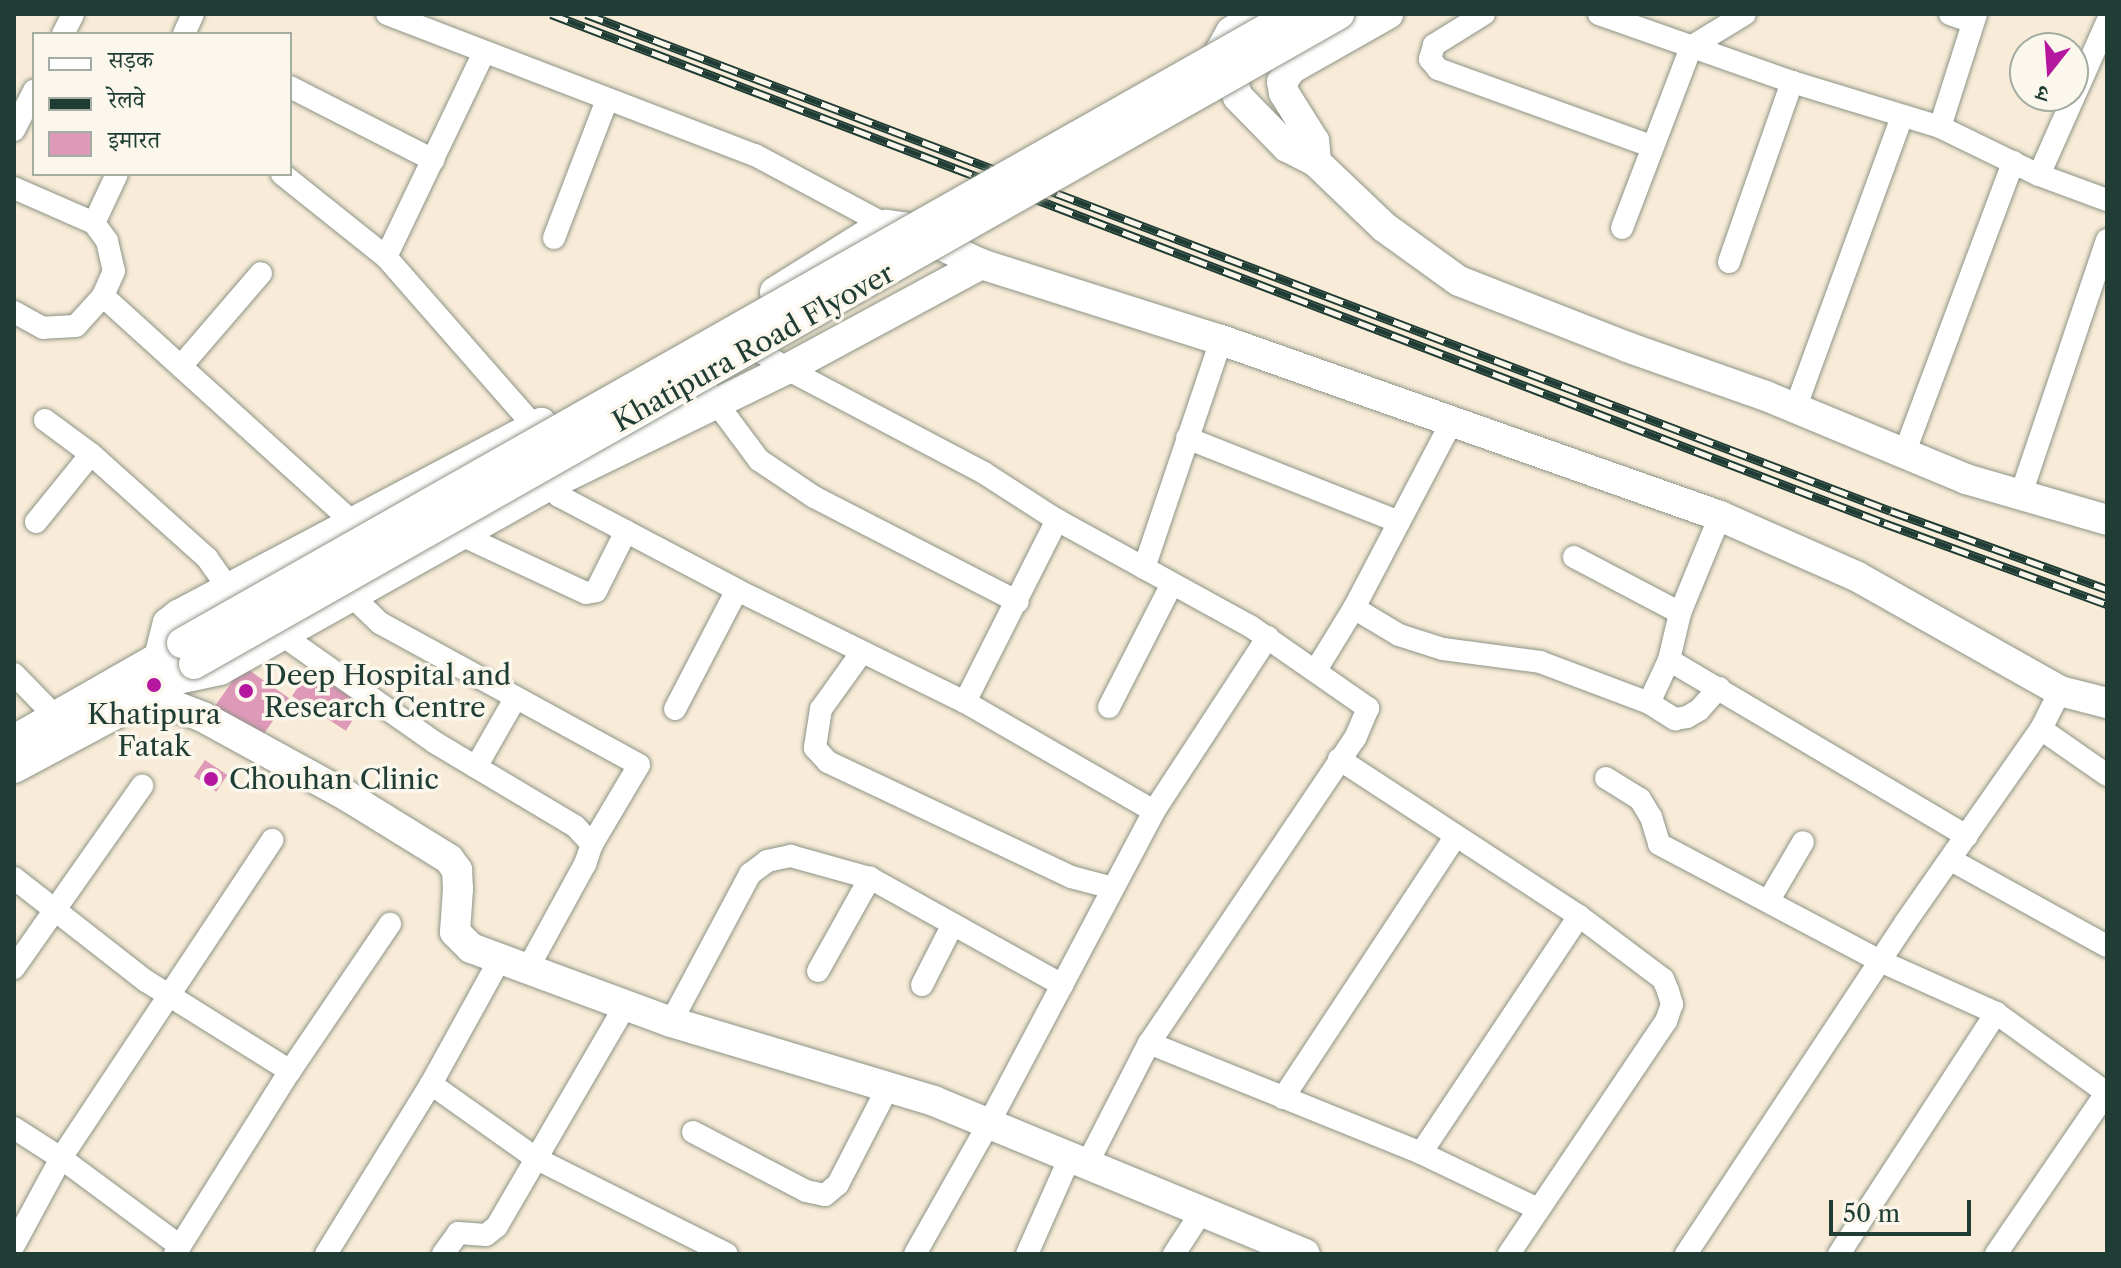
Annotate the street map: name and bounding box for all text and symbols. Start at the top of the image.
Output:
legend [32,32,292,176]
north arrow [2009,32,2089,112]
text: सड़क [108,45,153,74]
text: उ [2033,79,2052,108]
text: रेलवे [108,85,145,114]
text: इमारत [108,125,160,154]
street label: Khatipura Road Flyover [606,255,900,439]
place label: Deep Hospital and Research Centre [264,658,511,724]
marker: Khatipura Fatak [145,676,163,694]
marker: Deep Hospital and Research Centre [235,680,257,702]
place label: Khatipura Fatak [87,697,221,763]
place label: Chouhan Clinic [229,762,439,796]
marker: Chouhan Clinic [200,768,222,790]
scale bar [1833,1184,1975,1234]
text: 50 m [1843,1199,1900,1228]

